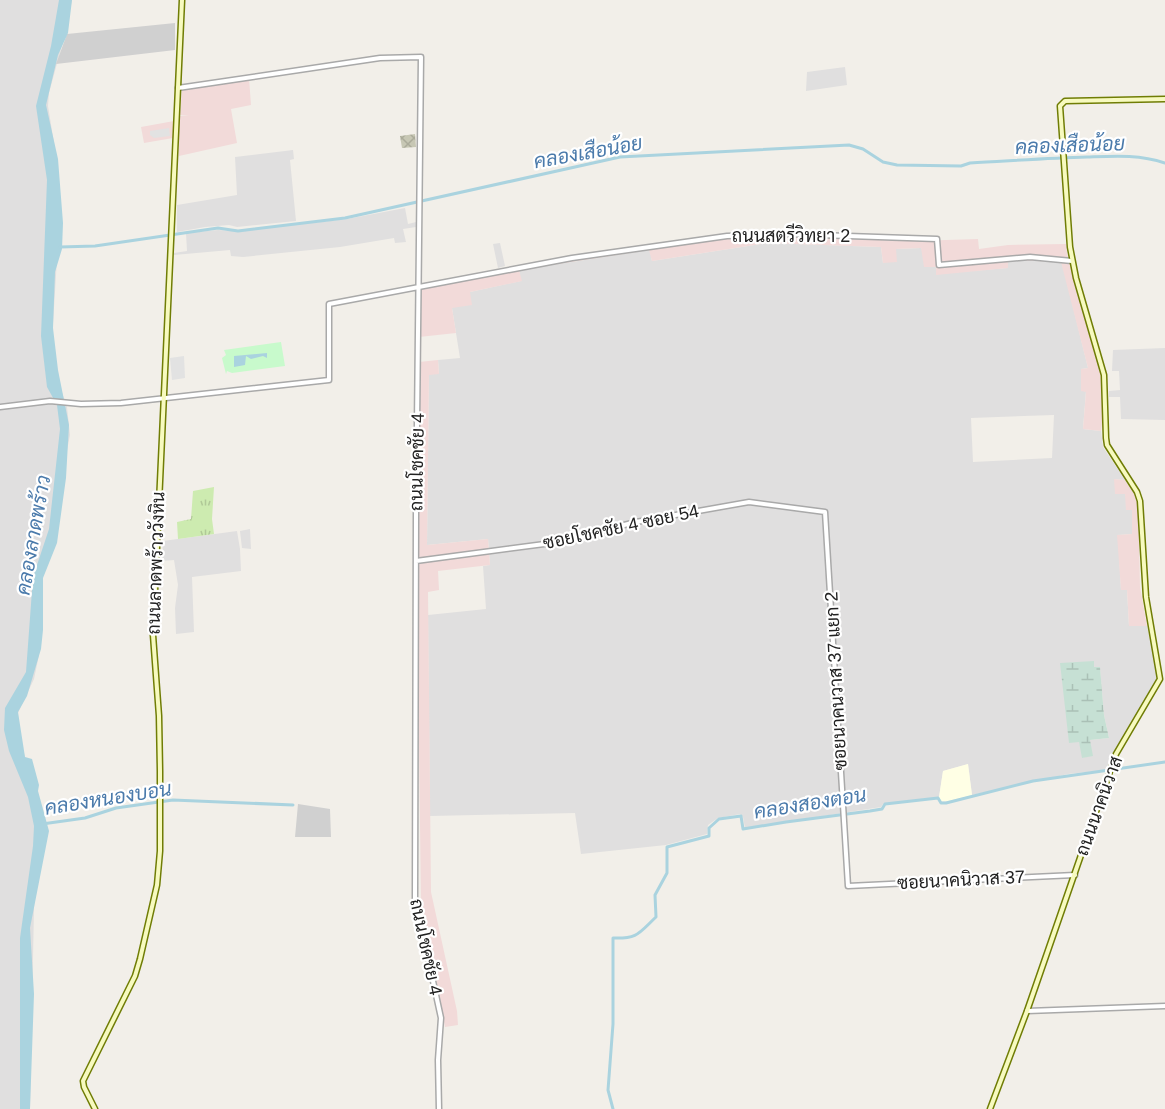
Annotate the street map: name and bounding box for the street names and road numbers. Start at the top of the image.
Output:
street label: ถนนสตรีวิทยา 2 [732,223,850,246]
street label: ถนนโชคชัย 4 [403,413,428,511]
street label: ถนนลาดพร้าววังหิน [142,491,168,635]
street label: ซอยโชคชัย 4 ซอย 54 [541,498,701,553]
street label: ซอยนาคนวาส 37 แยก 2 [821,591,851,771]
street label: ถนนนาคนิวาส [1071,753,1126,858]
street label: ซอยนาคนิวาส 37 [897,866,1025,893]
street label: ถนนโชคชัย 4 [406,896,449,997]

